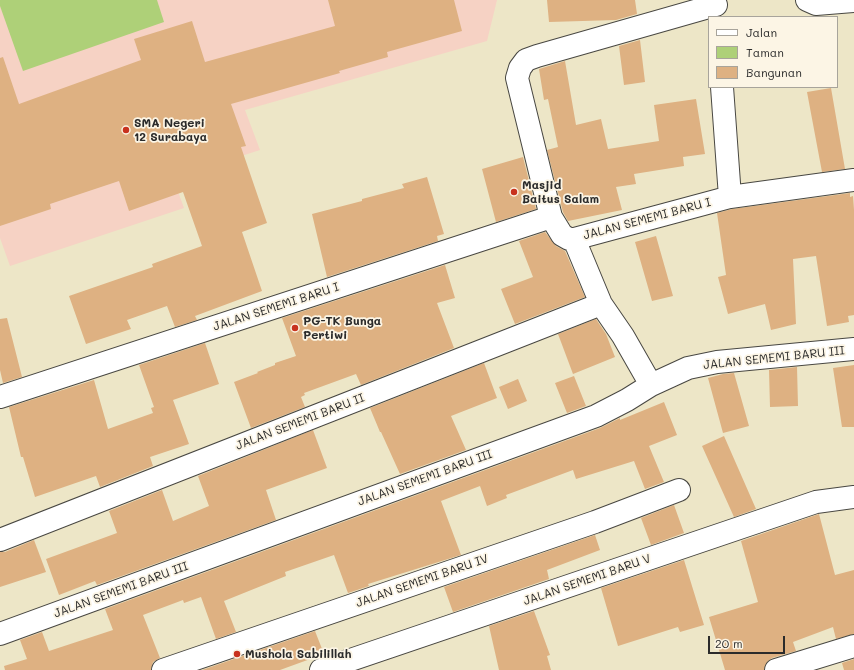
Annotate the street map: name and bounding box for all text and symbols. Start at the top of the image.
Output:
legend [708,16,838,88]
text: Jalan [746,24,777,40]
text: Taman [746,44,784,60]
text: Bangunan [746,64,802,80]
place label: SMA Negeri 12 Surabaya [134,116,207,144]
marker: SMA Negeri 12 Surabaya [121,125,131,135]
place label: Masjid Baitus Salam [522,178,599,206]
marker: Masjid Baitus Salam [509,187,519,197]
street label: JALAN SEMEMI BARU I [582,195,712,243]
street label: JALAN SEMEMI BARU I [211,280,341,334]
place label: PG-TK Bunga Pertiwi [303,314,381,342]
marker: PG-TK Bunga Pertiwi [290,323,300,333]
street label: JALAN SEMEMI BARU III [703,343,845,373]
street label: JALAN SEMEMI BARU II [234,391,366,453]
street label: JALAN SEMEMI BARU III [356,447,494,509]
street label: JALAN SEMEMI BARU V [521,551,653,609]
street label: JALAN SEMEMI BARU IV [354,552,490,610]
street label: JALAN SEMEMI BARU III [52,559,190,621]
scale bar [710,628,787,654]
text: 20 m [715,635,743,651]
place label: Mushola Sabilillah [245,647,351,661]
marker: Mushola Sabilillah [232,649,242,659]

